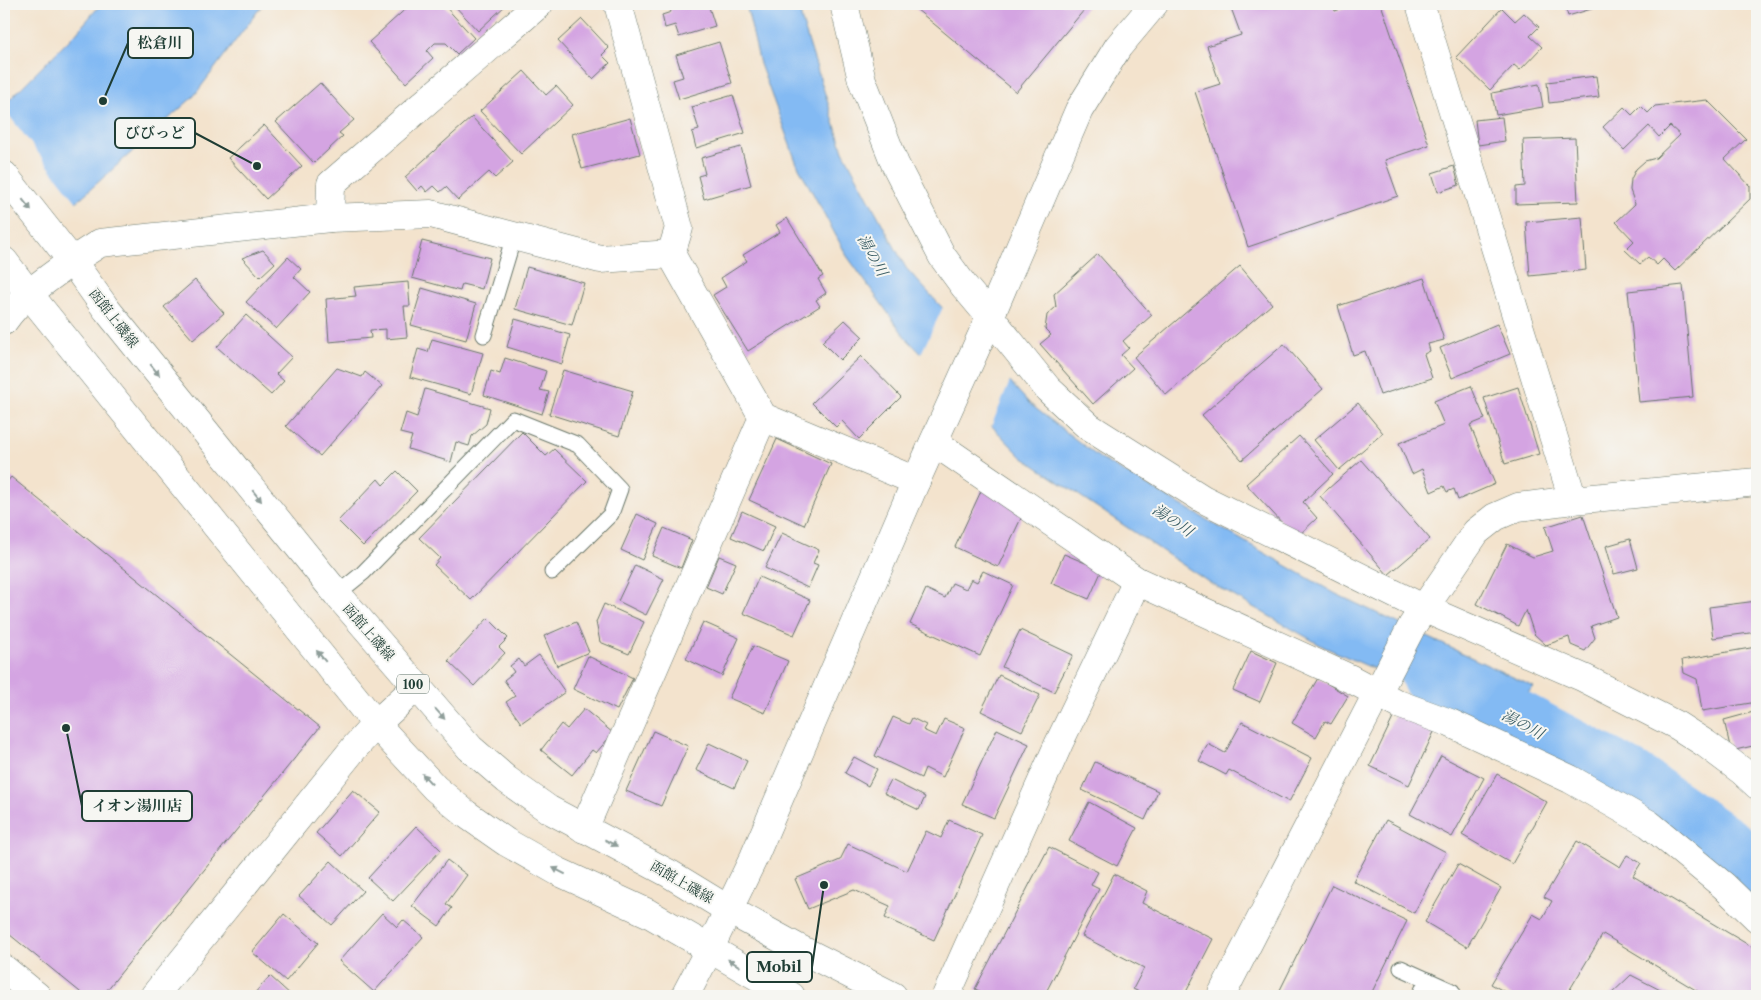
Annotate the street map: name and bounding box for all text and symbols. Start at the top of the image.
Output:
callout: 松倉川 [128,28,193,58]
text: 松倉川 [137,33,183,52]
callout: びびっど [115,118,195,148]
text: びびっど [125,123,185,142]
one-way arrow [22,198,33,211]
water label: 湯の川 [854,231,893,281]
street label: 函館上磯線 [85,285,143,351]
one-way arrow [150,363,161,376]
one-way arrow [252,489,263,502]
water label: 湯の川 [1149,500,1199,542]
street label: 函館上磯線 [339,600,399,664]
one-way arrow [315,650,326,663]
road number: 100 [397,674,429,694]
water label: 湯の川 [1499,705,1549,744]
one-way arrow [435,708,446,721]
one-way arrow [421,773,432,786]
callout: イオン湯川店 [82,791,192,821]
text: イオン湯川店 [92,796,182,815]
one-way arrow [603,839,618,847]
street label: 函館上磯線 [647,857,717,907]
one-way arrow [552,867,567,876]
callout: Mobil [747,952,812,982]
text: Mobil [756,957,802,976]
one-way arrow [728,958,741,967]

